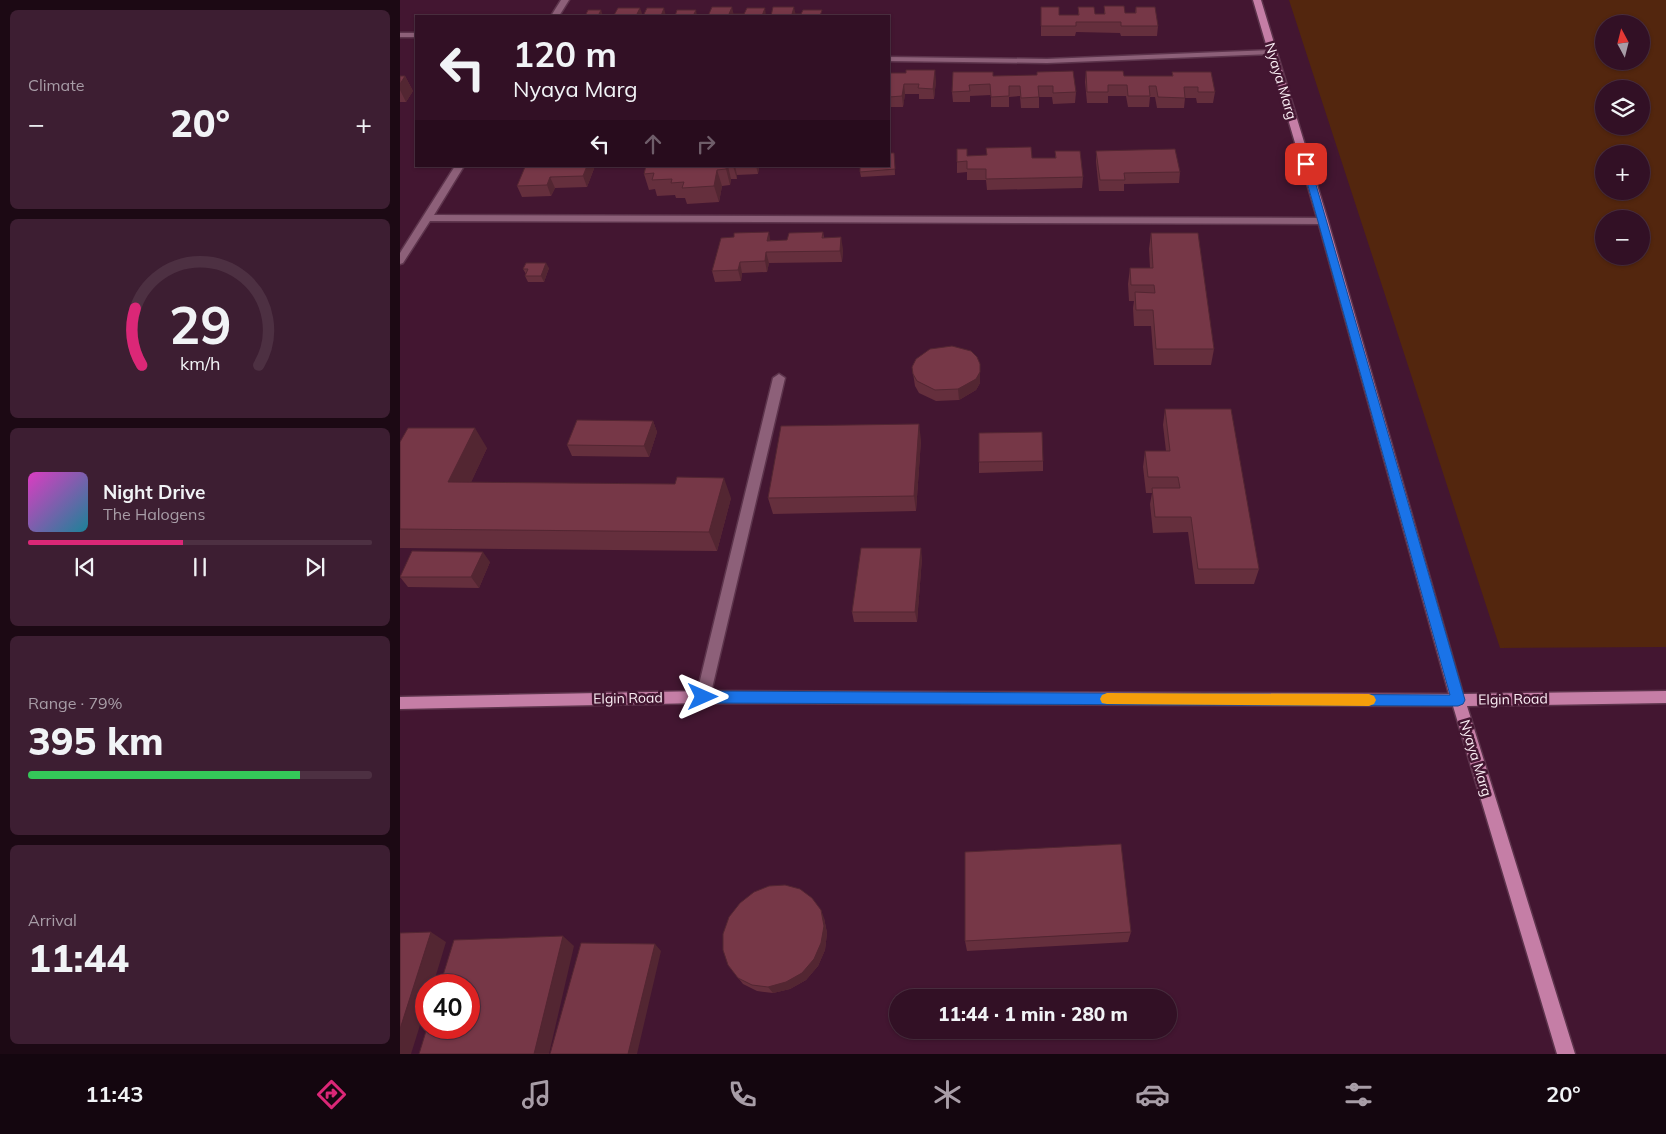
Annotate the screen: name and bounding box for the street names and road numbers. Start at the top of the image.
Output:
street label: Nyaya Marg [1261,40,1301,122]
street label: Elgin Road [593,688,663,708]
street label: Elgin Road [1478,689,1548,709]
street label: Nyaya Marg [1456,717,1496,799]

